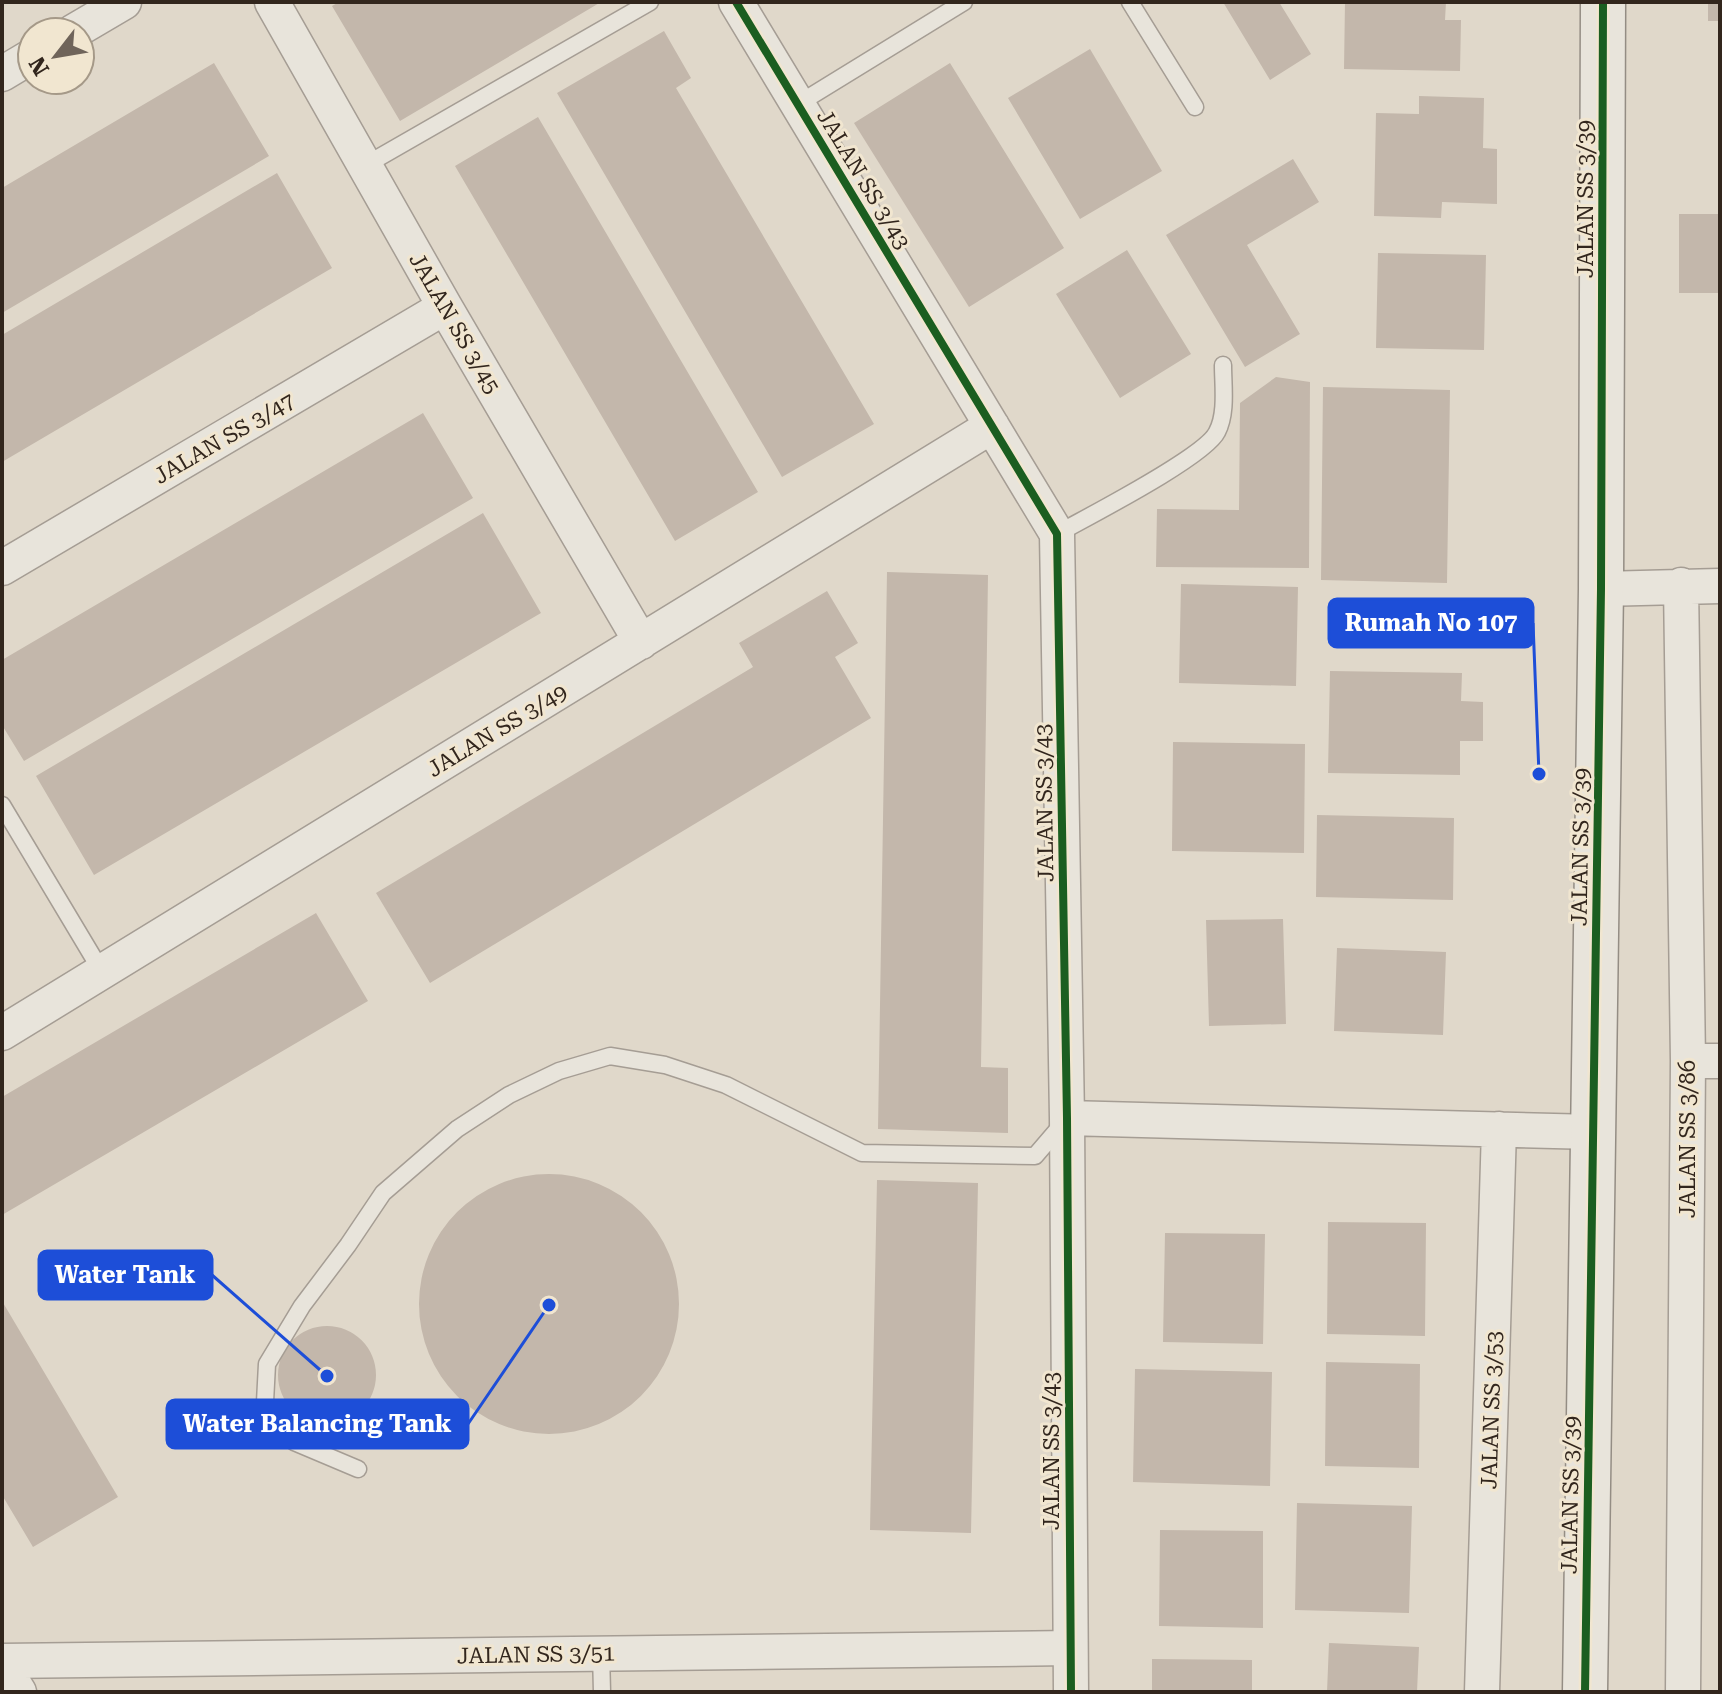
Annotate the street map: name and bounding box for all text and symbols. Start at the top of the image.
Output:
north arrow [16,16,96,96]
text: N [24,52,54,80]
street label: JALAN SS 3/43 [812,105,915,254]
street label: JALAN SS 3/39 [1573,120,1598,278]
street label: JALAN SS 3/45 [404,248,505,398]
street label: JALAN SS 3/47 [149,388,299,489]
callout: Rumah No 107 [1329,599,1533,647]
text: Rumah No 107 [1345,609,1517,637]
street label: JALAN SS 3/49 [423,679,572,782]
street label: JALAN SS 3/43 [1031,724,1058,882]
street label: JALAN SS 3/39 [1567,768,1594,926]
street label: JALAN SS 3/86 [1675,1060,1700,1218]
callout: Water Tank [39,1251,212,1299]
text: Water Tank [55,1261,196,1289]
street label: JALAN SS 3/53 [1476,1330,1507,1490]
street label: JALAN SS 3/43 [1039,1372,1064,1530]
callout: Water Balancing Tank [167,1400,468,1448]
text: Water Balancing Tank [182,1410,452,1438]
street label: JALAN SS 3/39 [1557,1416,1584,1574]
street label: JALAN SS 3/51 [457,1641,615,1668]

